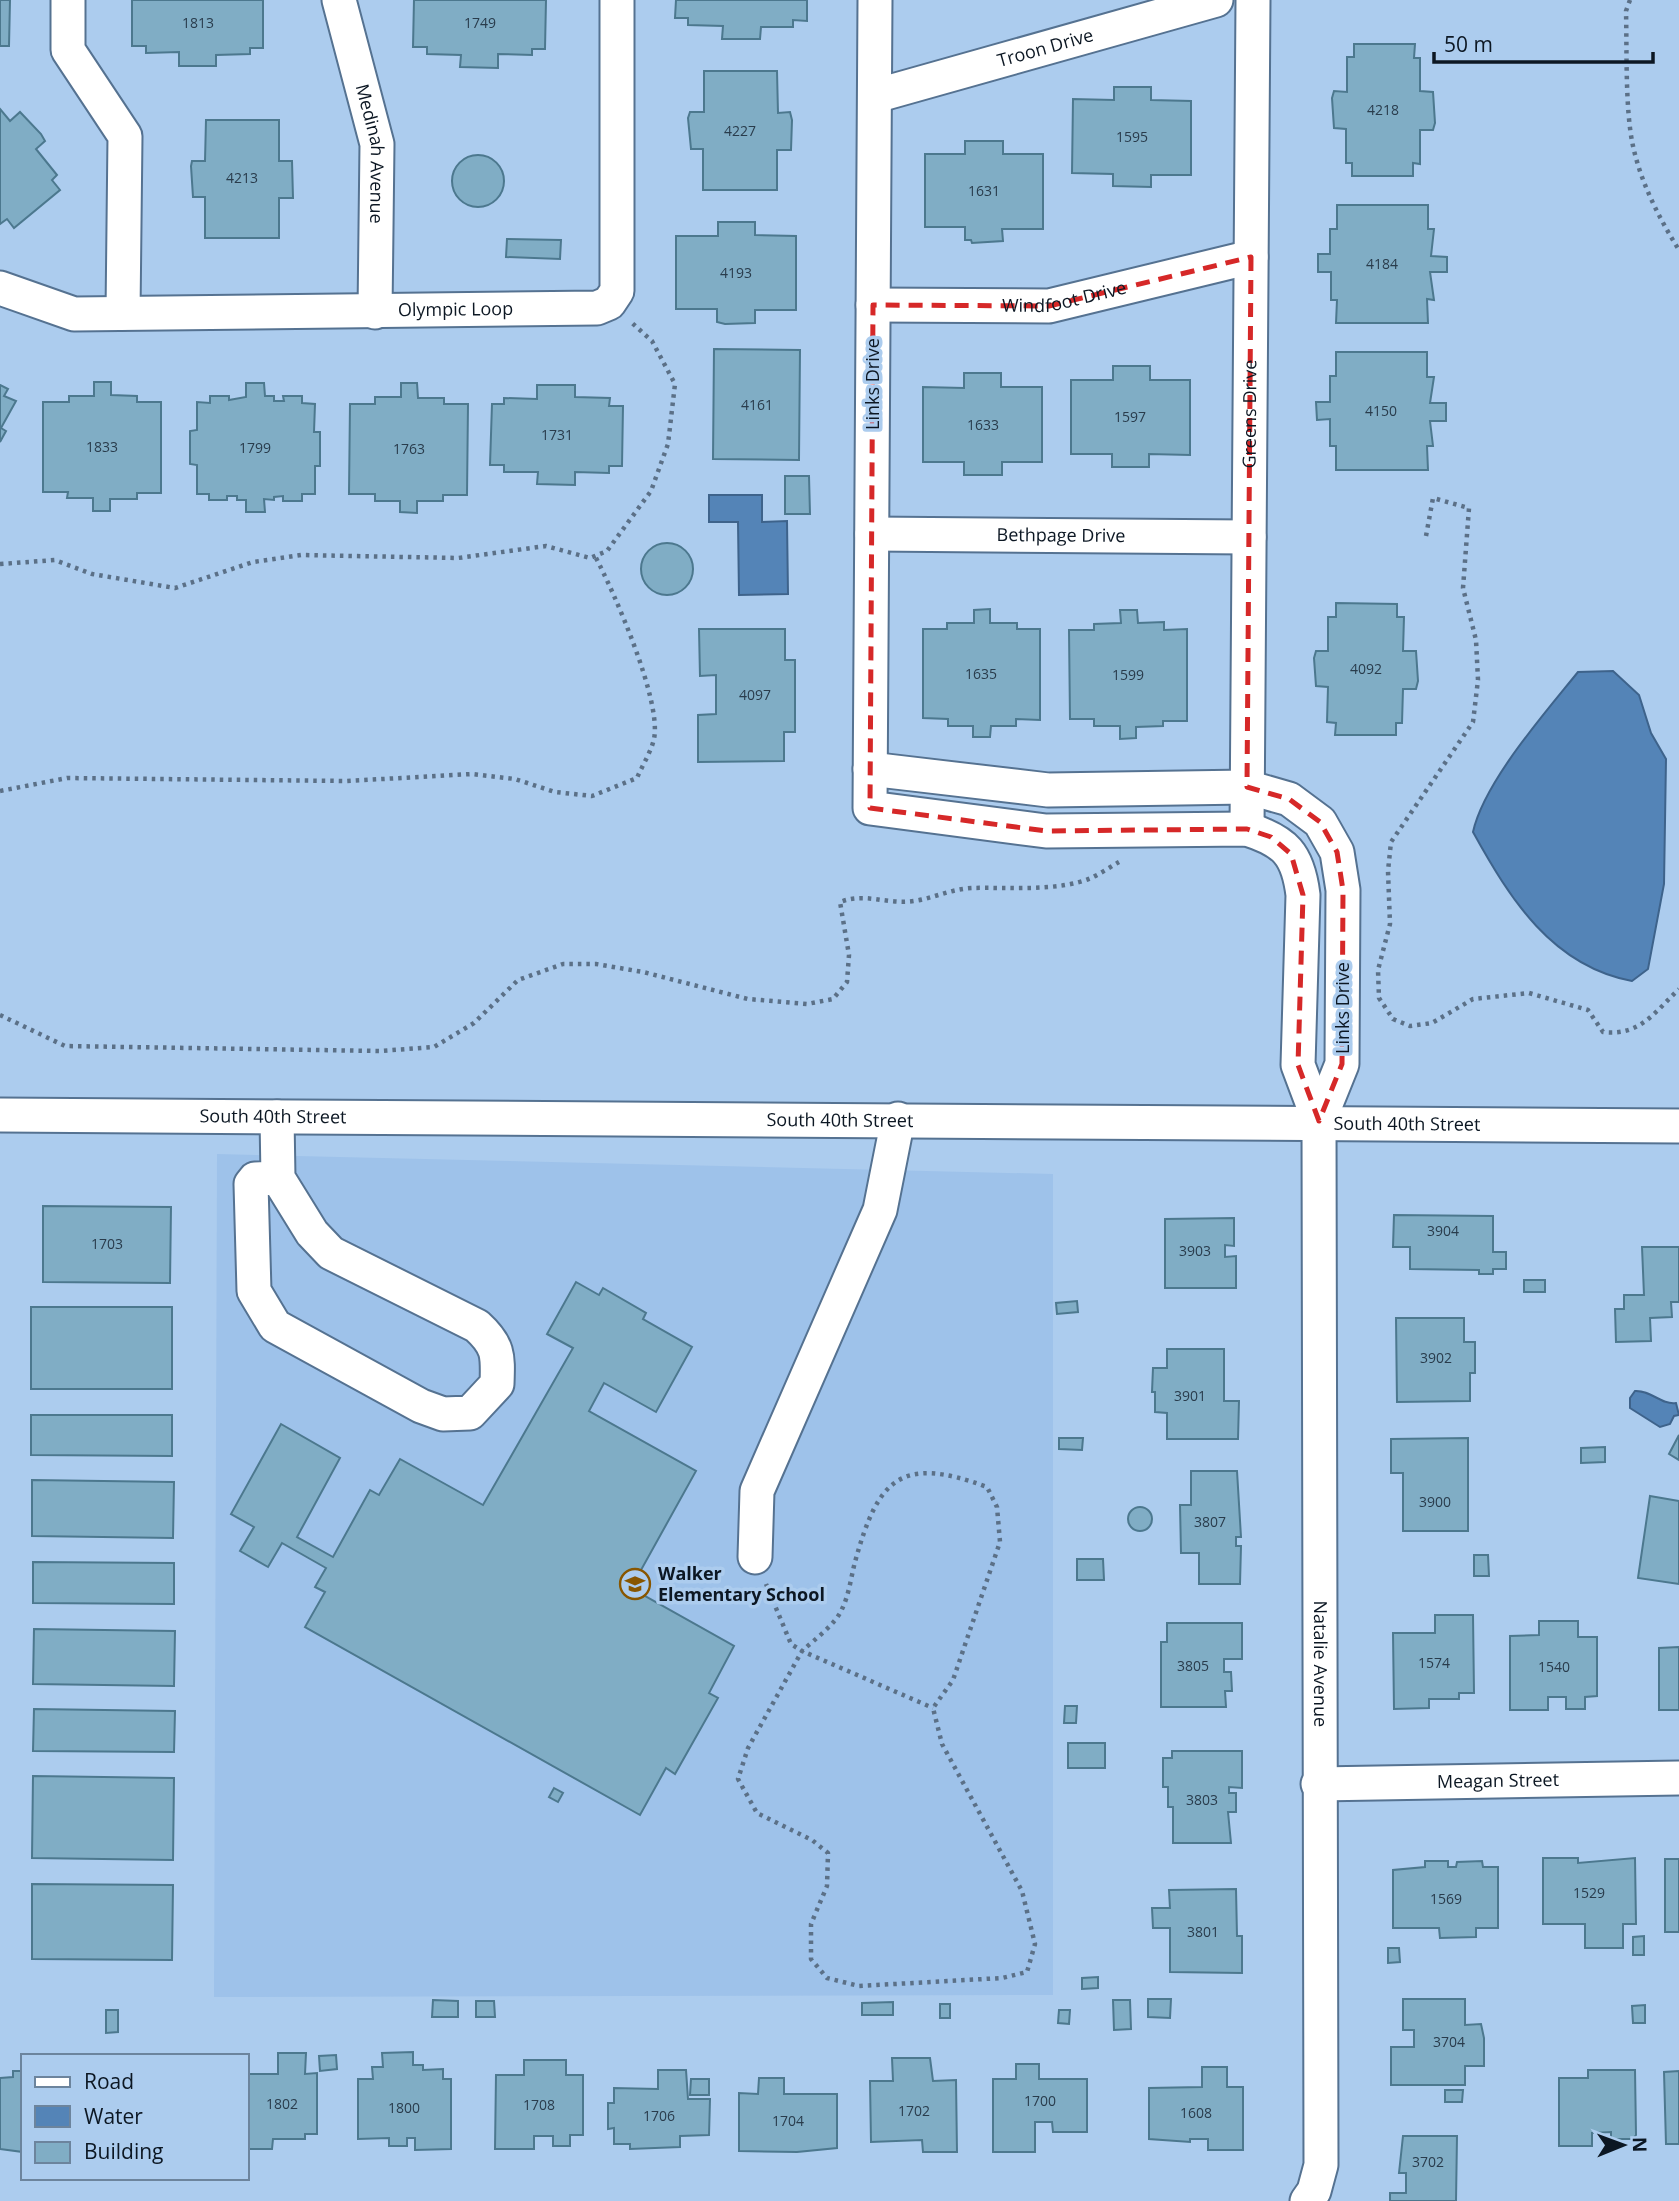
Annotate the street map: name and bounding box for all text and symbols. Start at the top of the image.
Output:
house number: 1813 [182,13,214,32]
house number: 1749 [464,13,496,32]
scale bar [1434,21,1653,65]
street label: Troon Drive [994,22,1096,72]
text: 50 m [1444,30,1493,58]
street label: Medinah Avenue [351,81,390,224]
house number: 4218 [1367,100,1399,119]
house number: 4227 [724,121,756,140]
house number: 1595 [1116,127,1148,146]
house number: 4213 [226,168,258,187]
house number: 1631 [968,181,1000,200]
house number: 4184 [1366,254,1398,273]
house number: 4193 [720,263,752,282]
street label: Windfoot Drive [1002,275,1128,317]
street label: Olympic Loop [398,296,513,321]
street label: Links Drive [860,338,884,430]
street label: Greens Drive [1237,359,1261,469]
house number: 4161 [741,395,773,414]
house number: 4150 [1365,401,1397,420]
house number: 1597 [1114,407,1146,426]
house number: 1633 [967,415,999,434]
house number: 1731 [541,425,573,444]
house number: 1833 [86,437,118,456]
house number: 1799 [239,438,271,457]
house number: 1763 [393,439,425,458]
street label: Bethpage Drive [996,522,1126,547]
house number: 4092 [1350,659,1382,678]
house number: 1635 [965,664,997,683]
house number: 1599 [1112,665,1144,684]
house number: 4097 [739,685,771,704]
street label: Links Drive [1330,962,1354,1054]
street label: South 40th Street [199,1103,347,1128]
street label: South 40th Street [766,1107,914,1132]
street label: South 40th Street [1333,1111,1481,1136]
house number: 3904 [1427,1221,1459,1240]
house number: 1703 [91,1234,123,1253]
house number: 3903 [1179,1241,1211,1260]
house number: 3902 [1420,1348,1452,1367]
house number: 3901 [1174,1386,1206,1405]
house number: 3900 [1419,1492,1451,1511]
house number: 3807 [1194,1512,1226,1531]
place label: Walker Elementary School [658,1561,825,1606]
school or university icon: Walker Elementary School [618,1567,652,1601]
street label: Natalie Avenue [1309,1600,1333,1727]
house number: 1574 [1418,1653,1450,1672]
house number: 3805 [1177,1656,1209,1675]
house number: 1540 [1538,1657,1570,1676]
street label: Meagan Street [1437,1767,1559,1793]
house number: 3803 [1186,1790,1218,1809]
house number: 1529 [1573,1883,1605,1902]
house number: 1569 [1430,1889,1462,1908]
house number: 3801 [1187,1922,1219,1941]
house number: 3704 [1433,2032,1465,2051]
legend [21,2054,248,2180]
text: Road [84,2067,134,2095]
house number: 1700 [1024,2091,1056,2110]
house number: 1802 [266,2094,298,2113]
house number: 1708 [523,2095,555,2114]
house number: 1800 [388,2098,420,2117]
house number: 1702 [898,2101,930,2120]
text: Water [84,2102,143,2130]
house number: 1608 [1180,2103,1212,2122]
house number: 1706 [643,2106,675,2125]
north arrow [1588,2110,1658,2180]
house number: 1704 [772,2111,804,2130]
text: Building [84,2137,163,2165]
text: N [1627,2137,1653,2153]
house number: 3702 [1412,2152,1444,2171]

